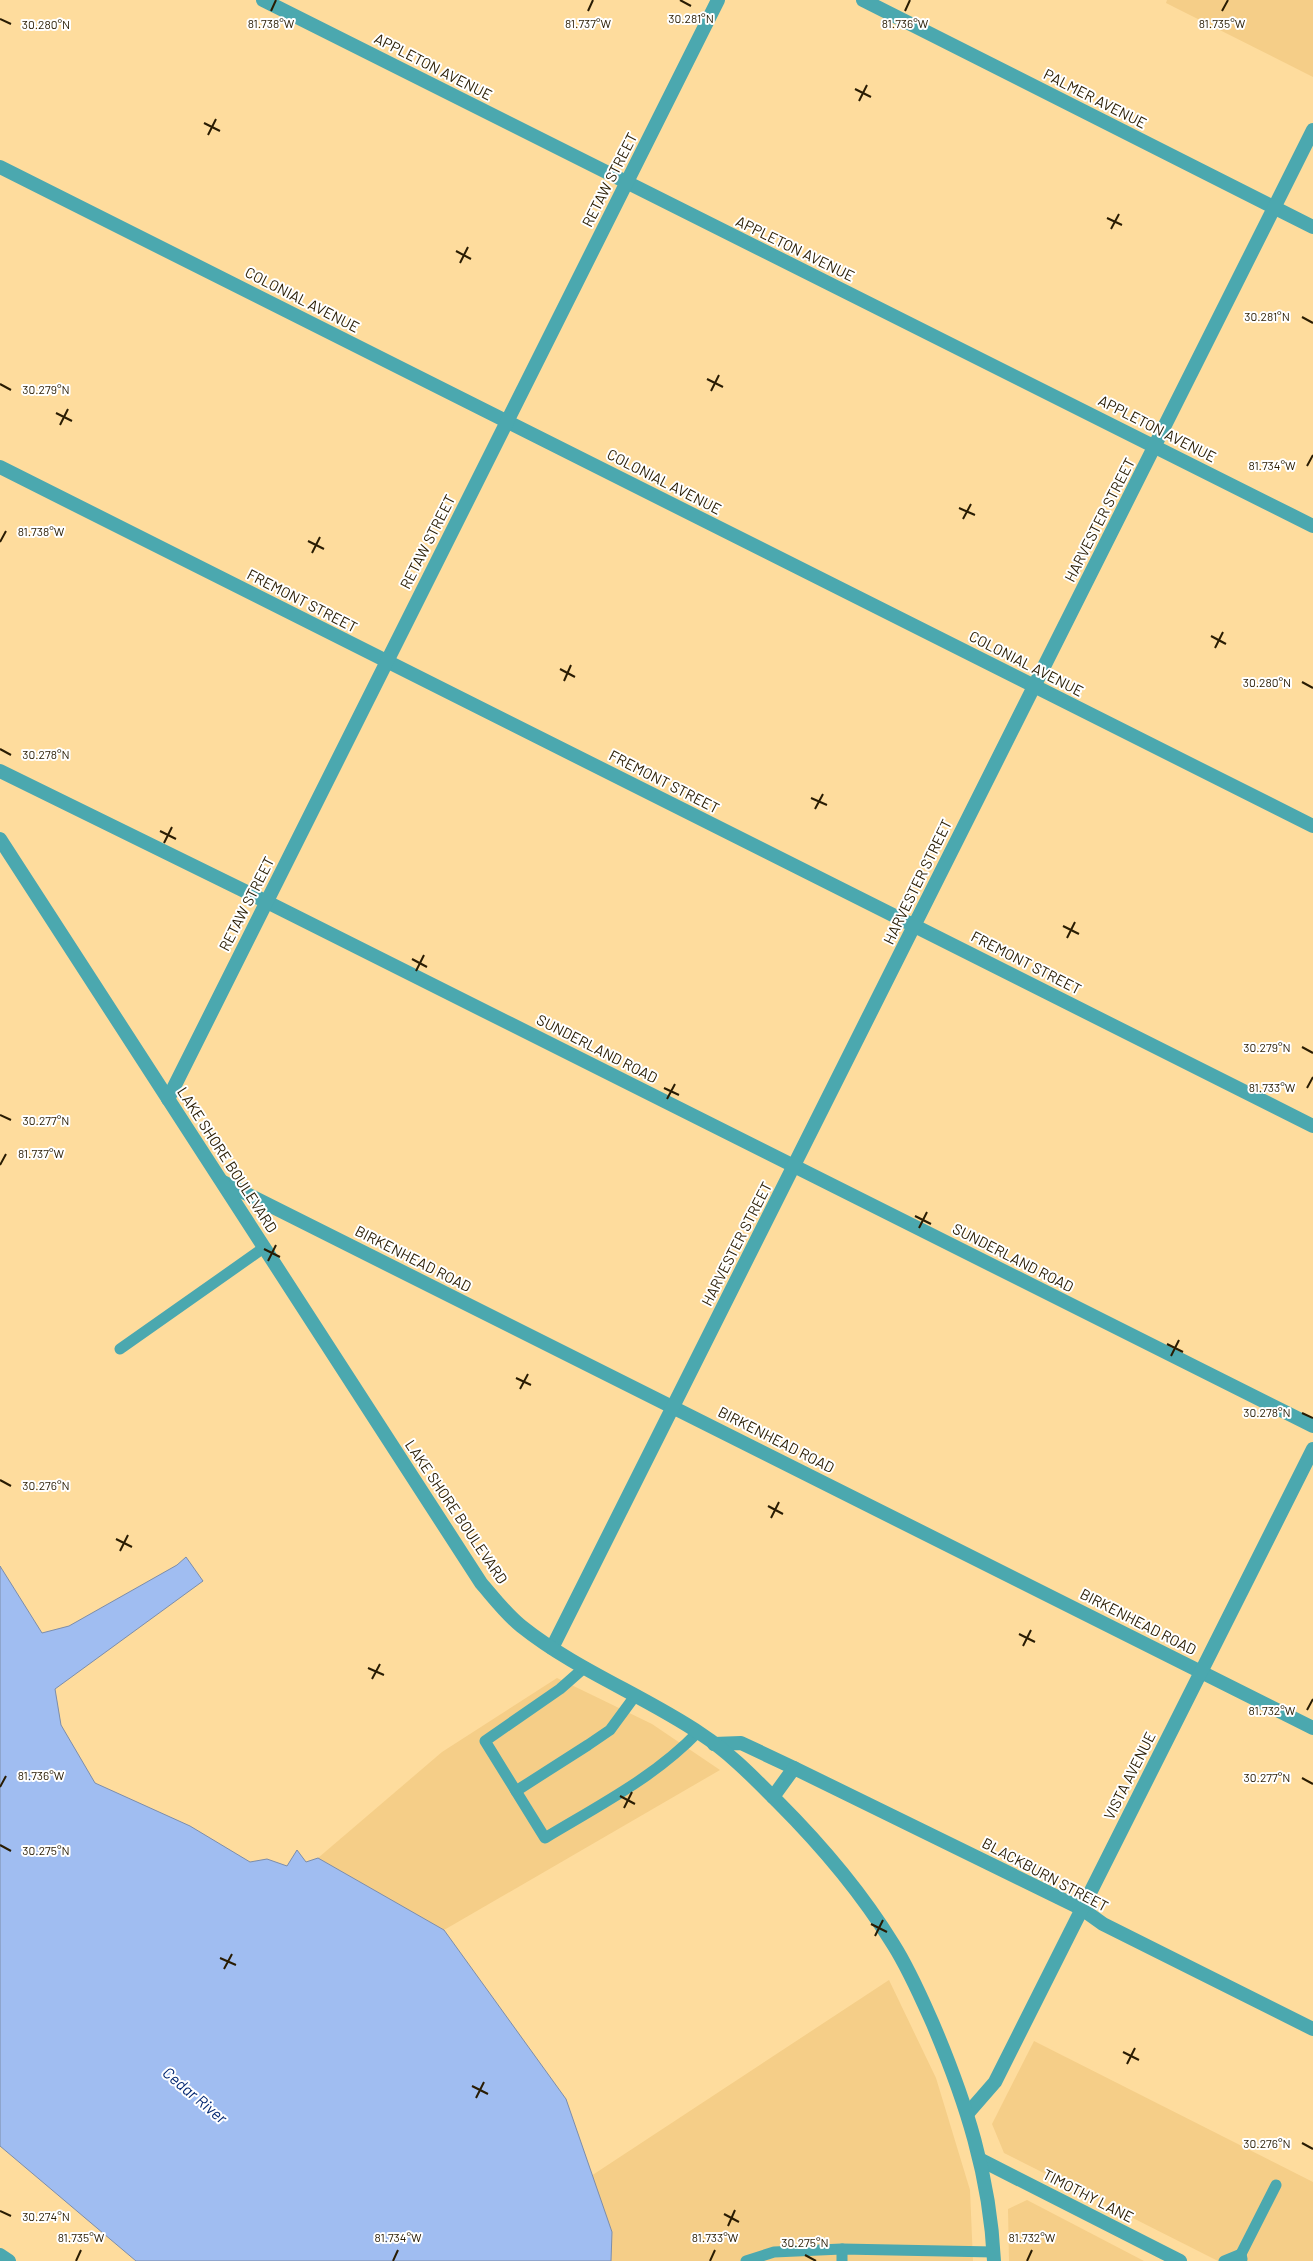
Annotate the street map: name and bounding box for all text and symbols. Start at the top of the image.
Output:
text: 30.281°N [668,11,714,25]
text: 81.738°W [248,16,295,30]
text: 81.737°W [565,16,612,30]
text: 81.736°W [882,16,929,30]
text: 81.735°W [1199,16,1246,30]
text: 30.280°N [22,17,70,31]
street label: APPLETON AVENUE [372,29,495,104]
street label: PALMER AVENUE [1041,64,1150,132]
street label: RETAW STREET [578,129,641,230]
street label: APPLETON AVENUE [733,212,858,285]
street label: COLONIAL AVENUE [242,263,363,336]
text: 30.281°N [1244,309,1290,323]
text: 30.279°N [22,382,70,396]
street label: APPLETON AVENUE [1096,391,1219,466]
street label: COLONIAL AVENUE [604,445,725,518]
street label: HARVESTER STREET [1060,454,1138,585]
text: 81.734°W [1248,458,1296,472]
street label: RETAW STREET [396,491,459,592]
text: 81.738°W [18,524,65,538]
street label: FREMONT STREET [244,565,361,636]
street label: COLONIAL AVENUE [966,627,1087,700]
text: 30.280°N [1243,675,1291,689]
street label: FREMONT STREET [606,746,723,817]
text: 30.278°N [22,747,70,761]
street label: HARVESTER STREET [879,816,955,947]
street label: RETAW STREET [215,853,278,954]
street label: FREMONT STREET [968,927,1085,998]
street label: SUNDERLAND ROAD [534,1010,661,1086]
text: 30.279°N [1243,1040,1291,1054]
text: 81.733°W [1249,1080,1296,1094]
street label: LAKE SHORE BOULEVARD [174,1083,282,1236]
text: 30.277°N [23,1113,69,1127]
text: 81.737°W [18,1146,65,1160]
street label: HARVESTER STREET [697,1178,775,1309]
street label: SUNDERLAND ROAD [950,1219,1077,1295]
street label: BIRKENHEAD ROAD [352,1221,475,1295]
street label: BIRKENHEAD ROAD [715,1402,838,1476]
text: 30.278°N [1243,1405,1291,1419]
street label: LAKE SHORE BOULEVARD [402,1436,512,1587]
text: 30.276°N [22,1478,70,1492]
street label: BIRKENHEAD ROAD [1077,1584,1200,1658]
text: 81.732°W [1249,1703,1296,1717]
street label: VISTA AVENUE [1099,1729,1159,1822]
text: 81.736°W [18,1768,65,1782]
text: 30.277°N [1244,1770,1290,1784]
street label: BLACKBURN STREET [979,1833,1112,1915]
text: 30.275°N [22,1843,70,1857]
water label: Cedar River [159,2062,232,2128]
text: 30.276°N [1243,2136,1291,2150]
street label: TIMOTHY LANE [1040,2165,1137,2226]
text: 30.274°N [22,2209,70,2223]
text: 81.735°W [58,2230,105,2244]
text: 81.734°W [374,2230,422,2244]
text: 81.733°W [692,2230,739,2244]
text: 81.732°W [1009,2230,1056,2244]
text: 30.275°N [781,2235,829,2249]

